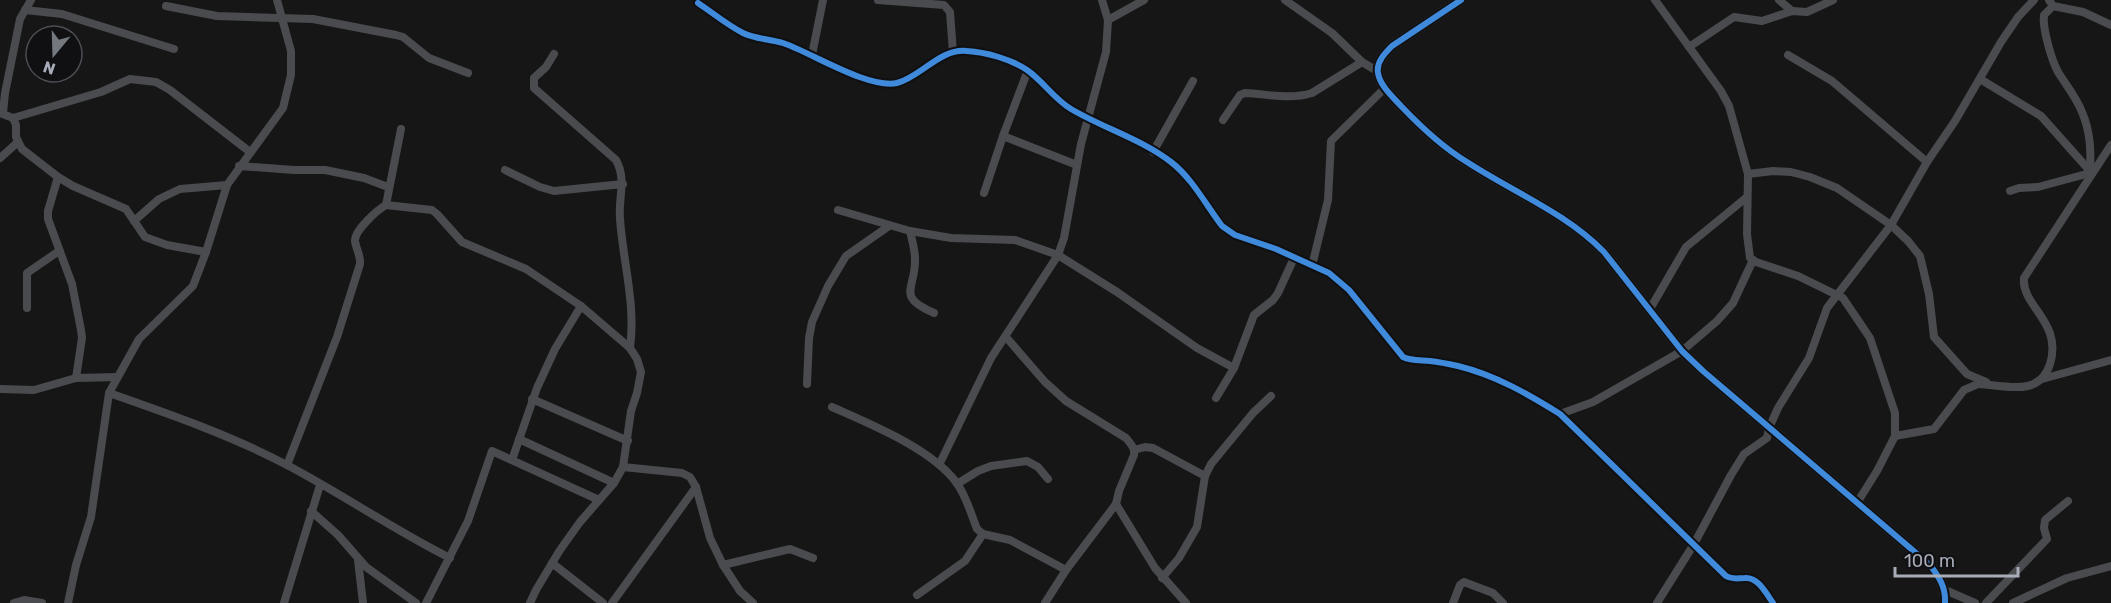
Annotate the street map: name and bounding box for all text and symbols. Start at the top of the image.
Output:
north arrow [24,24,84,84]
text: N [41,57,58,79]
scale bar [1895,540,2018,578]
text: 100 m [1904,550,1955,572]

